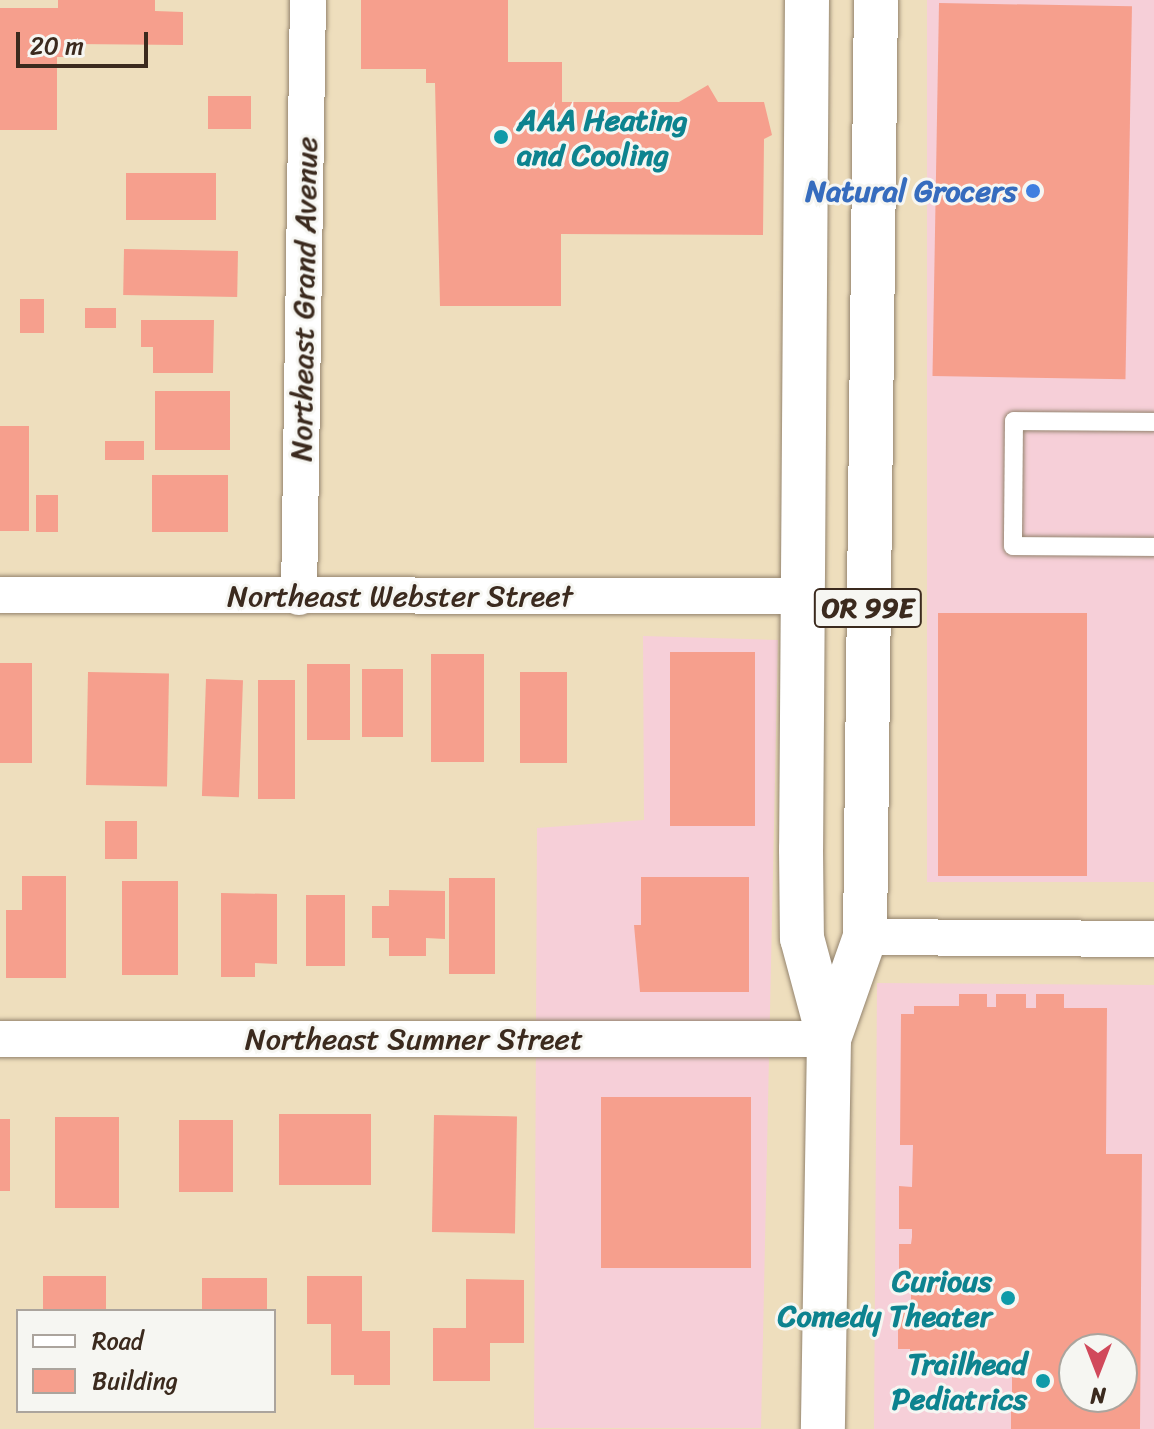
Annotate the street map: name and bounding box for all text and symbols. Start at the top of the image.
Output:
scale bar [20,16,152,66]
text: 20 m [30,25,84,67]
place label: AAA Heating and Cooling [517,102,688,172]
marker: AAA Heating and Cooling [492,128,510,146]
street label: Northeast Grand Avenue [283,137,325,461]
place label: Natural Grocers [806,173,1017,209]
marker: Natural Grocers [1024,182,1042,200]
street label: Northeast Webster Street [227,578,573,614]
road number: OR 99E [812,584,924,632]
street label: Northeast Sumner Street [244,1021,584,1057]
place label: Curious Comedy Theater [778,1263,992,1334]
marker: Curious Comedy Theater [999,1289,1017,1307]
legend [16,1309,276,1413]
text: Road [92,1320,143,1362]
north arrow [1058,1333,1138,1413]
place label: Trailhead Pediatrics [892,1346,1027,1416]
text: Building [92,1360,178,1402]
marker: Trailhead Pediatrics [1034,1372,1052,1390]
text: N [1090,1376,1106,1415]

